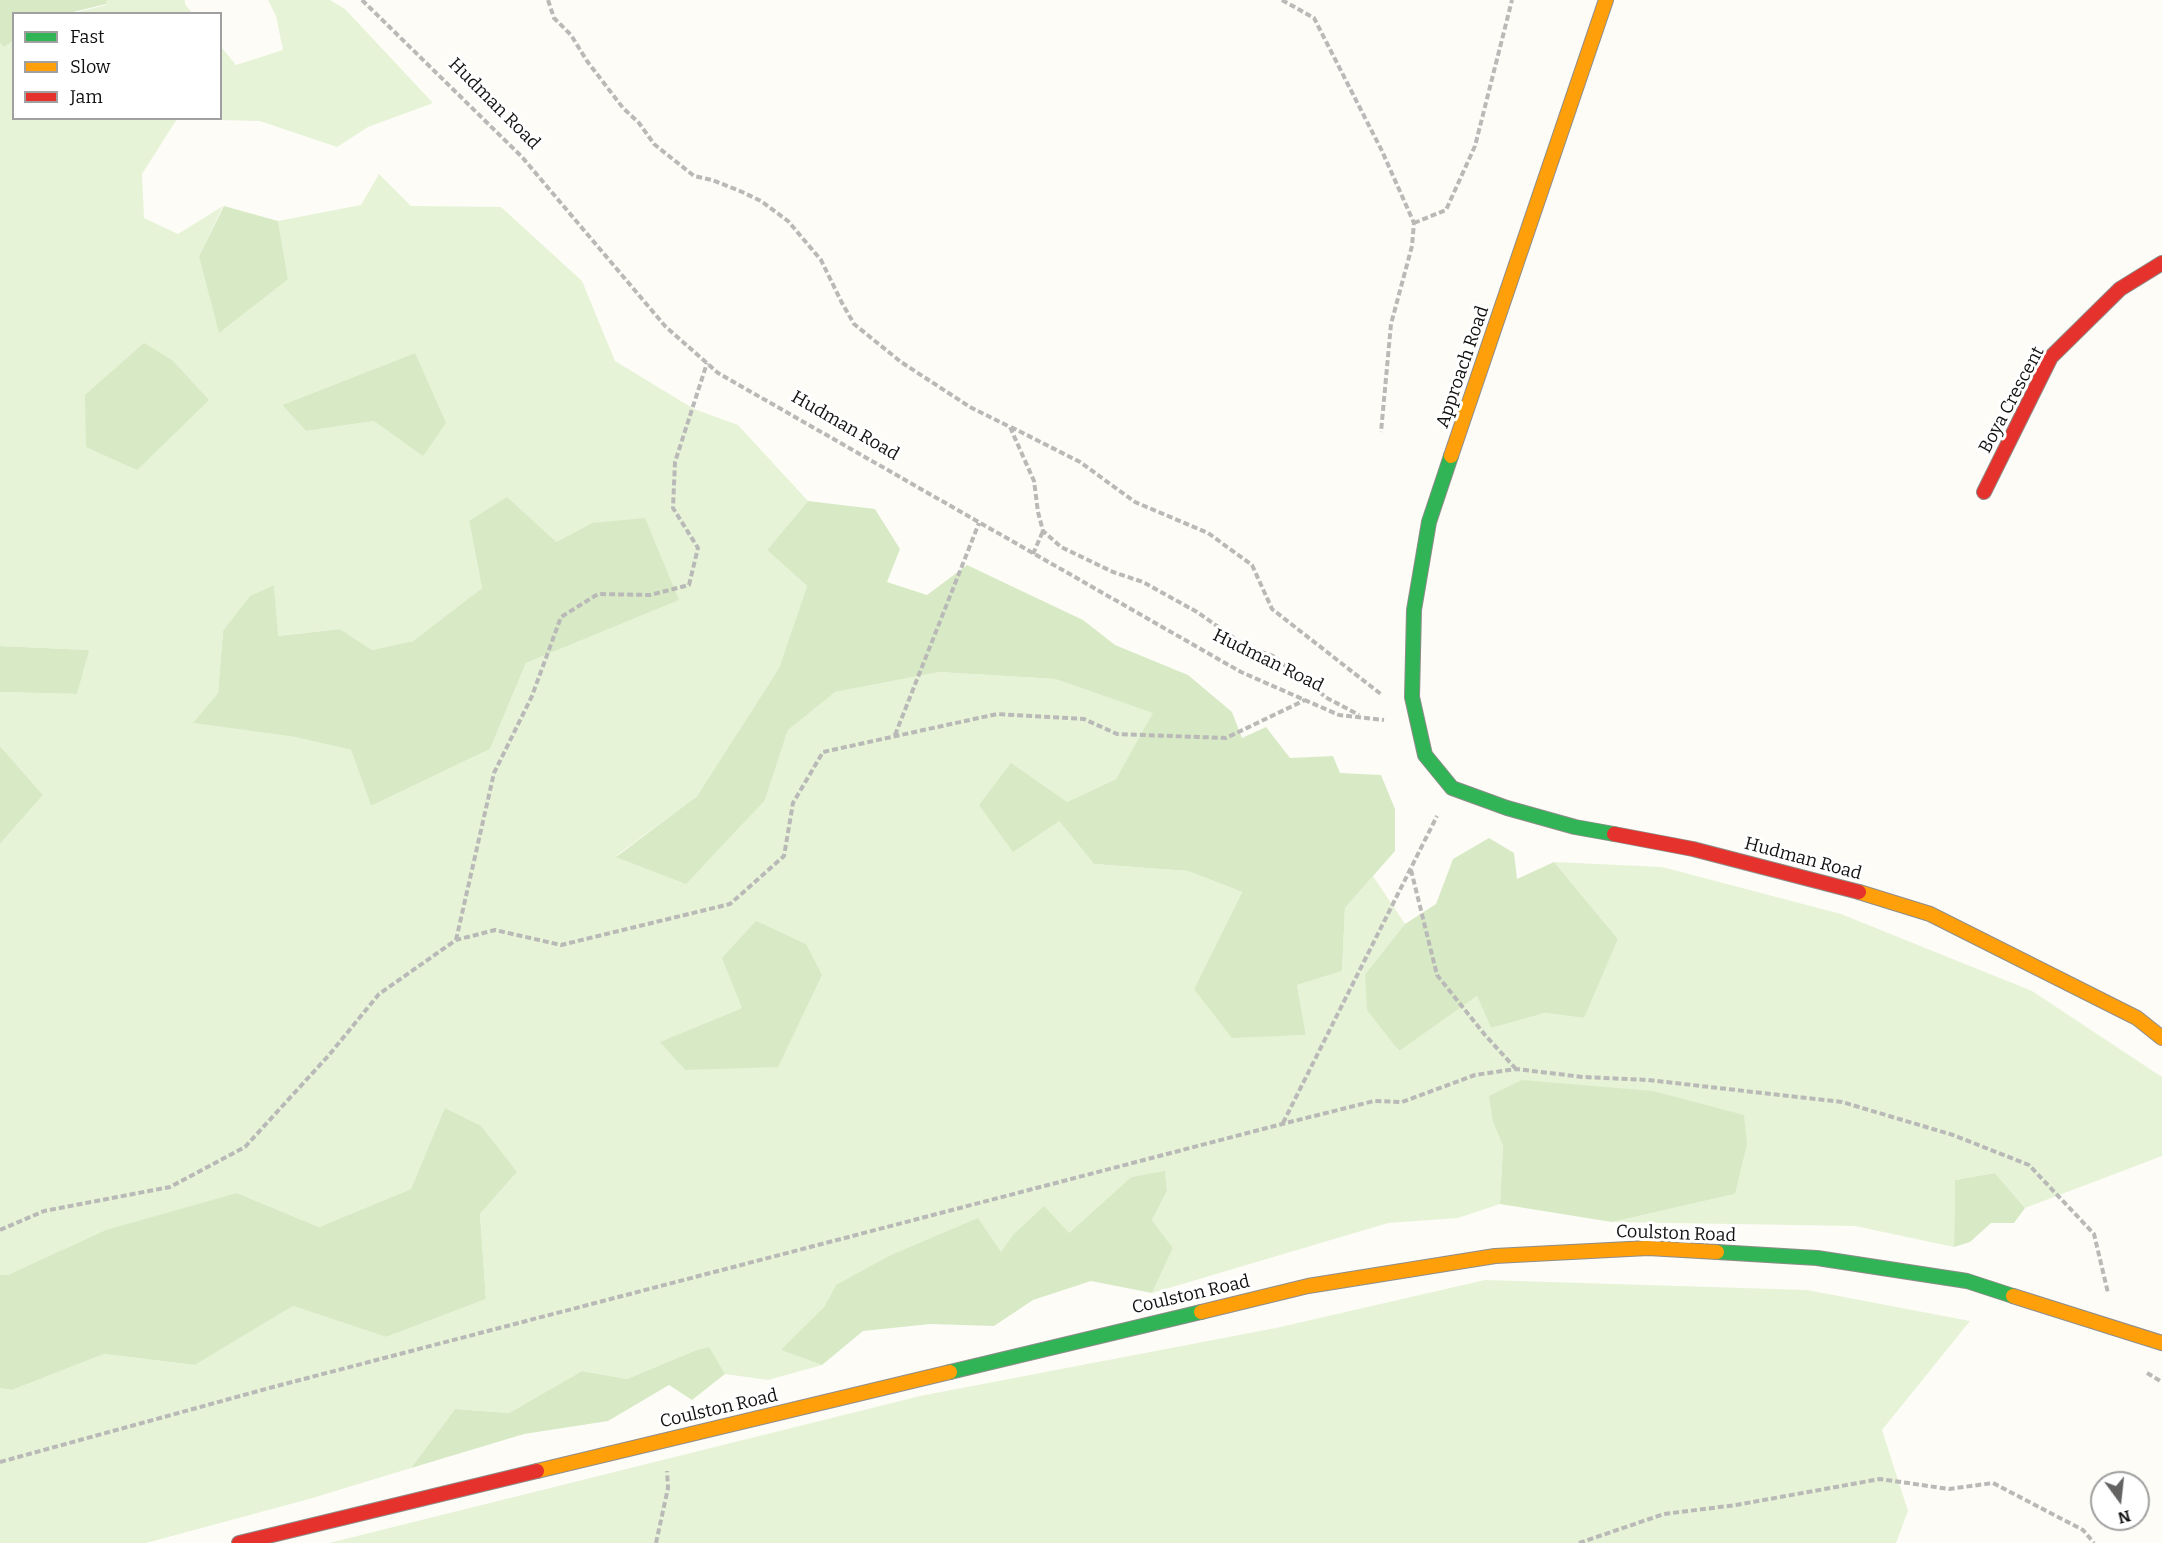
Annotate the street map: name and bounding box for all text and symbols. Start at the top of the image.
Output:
legend [12,12,222,120]
text: Fast [70,26,105,48]
street label: Hudman Road [444,54,544,154]
text: Slow [70,56,110,78]
text: Jam [70,86,103,108]
street label: Approach Road [1432,303,1494,431]
street label: Boya Crescent [1975,343,2049,457]
street label: Hudman Road [787,387,903,465]
street label: Hudman Road [1209,625,1327,697]
street label: Hudman Road [1742,833,1864,885]
street label: Coulston Road [1615,1221,1737,1247]
street label: Coulston Road [1130,1271,1252,1319]
street label: Coulston Road [658,1385,780,1433]
north arrow [2090,1471,2150,1531]
text: N [2116,1506,2133,1528]

